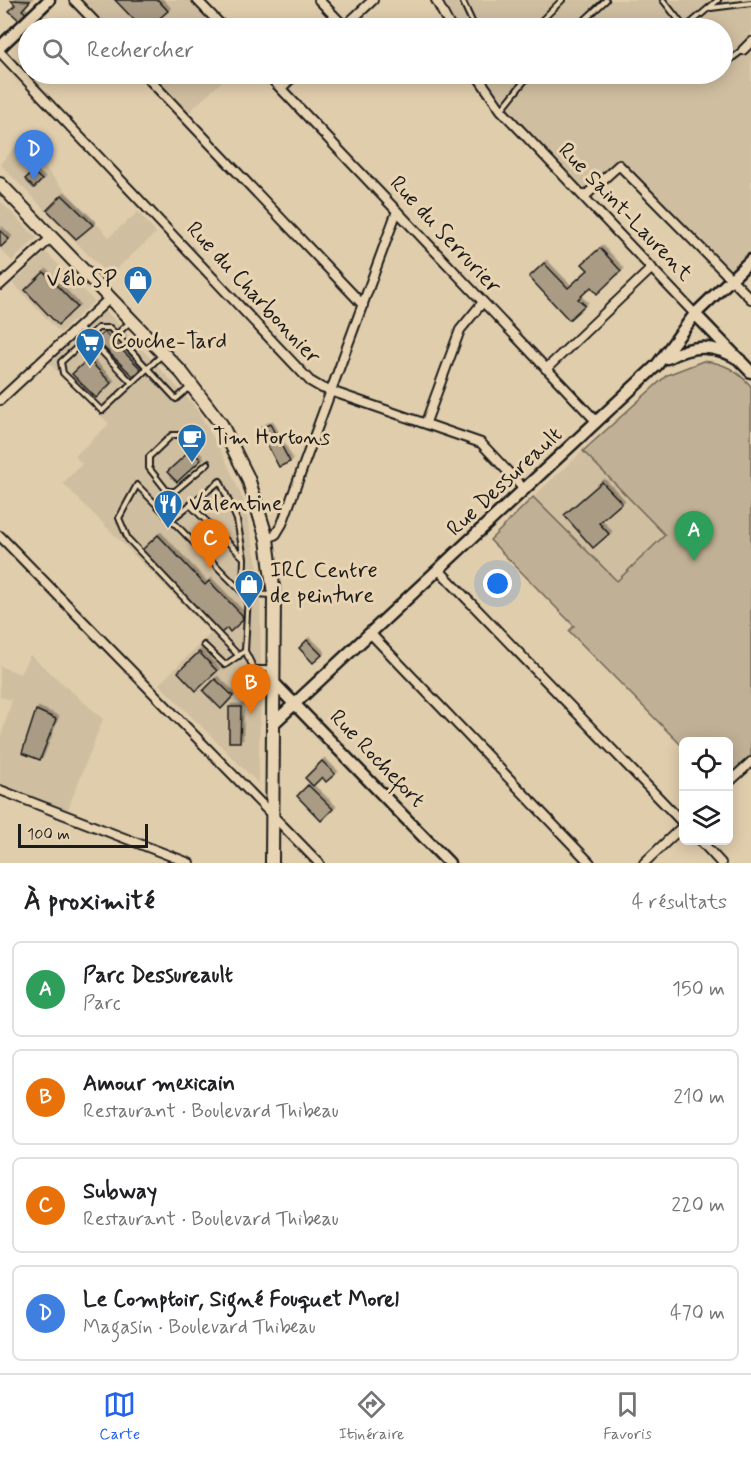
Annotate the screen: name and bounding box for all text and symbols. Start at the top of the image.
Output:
search box [18,18,733,84]
icon: search [39,35,72,68]
text: Rechercher [87,37,194,65]
pin: D [15,130,54,180]
street label: Rue Saint-Laurent [552,137,698,287]
street label: Rue du Serrurier [383,170,507,300]
street label: Rue du Charbonnier [180,216,327,371]
shop icon: Vélo SP [122,264,154,306]
place label: Vélo SP [47,266,118,294]
supermarket icon: Couche-Tard [74,326,106,368]
place label: Couche-Tard [111,328,227,356]
street label: Rue Dessureault [441,421,569,543]
cafe icon: Tim Hortons [176,422,208,464]
place label: Tim Hortons [213,424,331,452]
restaurant icon: Valentine [152,488,184,530]
place label: Valentine [189,490,283,518]
pin: A [674,512,714,561]
pin: C [190,520,230,569]
place label: IRC Centre de peinture [270,557,378,610]
shop icon: IRC Centre de peinture [233,568,265,610]
your location [483,569,512,598]
pin: B [232,664,270,714]
street label: Rue Rochefort [322,704,431,815]
map controls [679,737,733,845]
button: locate [679,737,733,791]
button: layers [679,791,733,845]
scale bar [18,821,148,848]
text: 100 m [27,824,70,845]
text: À proximité [24,885,155,919]
text: 4 résultats [632,889,727,916]
text: Parc Dessureault [83,962,233,990]
text: A [39,976,52,1003]
text: 150 m [672,976,725,1003]
text: Parc [83,990,121,1017]
text: Amour mexicain [83,1070,235,1098]
text: B [39,1084,52,1111]
text: 210 m [673,1084,725,1111]
text: Restaurant · Boulevard Thibeau [83,1098,339,1125]
text: Subway [83,1178,157,1206]
text: C [38,1192,53,1219]
text: 220 m [671,1192,725,1219]
text: Restaurant · Boulevard Thibeau [83,1206,339,1233]
text: Le Comptoir, Signé Fouquet Morel [83,1286,399,1314]
text: D [39,1300,52,1327]
text: 470 m [670,1300,725,1327]
text: Magasin · Boulevard Thibeau [83,1314,316,1341]
tab: Carte [99,1388,140,1445]
tab: Itinéraire [339,1388,405,1445]
tab: Favoris [603,1388,652,1445]

